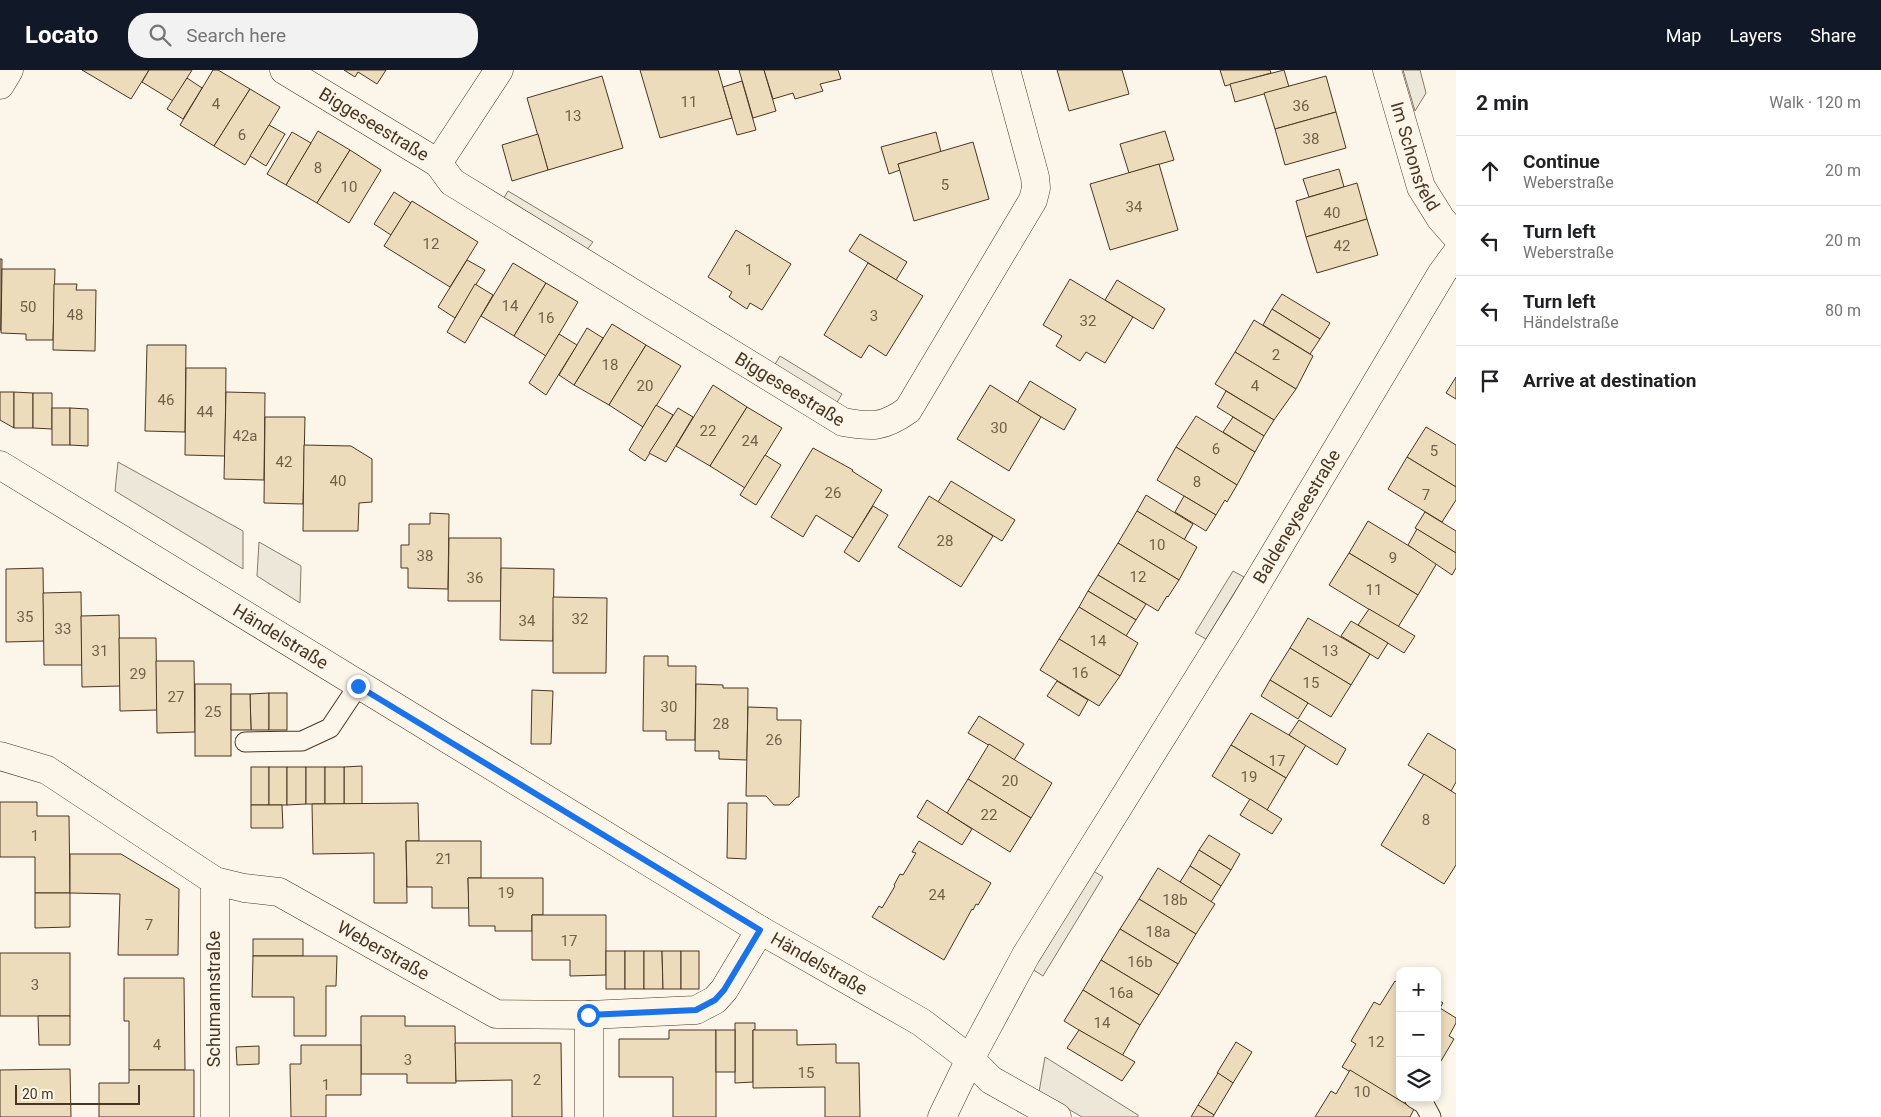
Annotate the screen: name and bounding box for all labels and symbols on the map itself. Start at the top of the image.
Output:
street label: Biggeseestraße [315,83,433,165]
house number: 11 [681,93,697,111]
house number: 4 [212,95,221,113]
house number: 36 [1293,97,1309,115]
street label: Im Schonsfeld [1387,99,1444,215]
house number: 13 [565,107,581,125]
house number: 6 [238,126,246,144]
house number: 38 [1303,130,1319,148]
house number: 8 [314,159,322,177]
house number: 5 [941,176,949,194]
house number: 10 [341,178,357,196]
house number: 34 [1126,198,1143,216]
house number: 40 [1324,204,1340,222]
house number: 12 [423,235,439,253]
house number: 42 [1334,237,1350,255]
house number: 1 [745,261,753,279]
house number: 14 [502,297,519,315]
house number: 50 [20,298,36,316]
house number: 48 [67,306,83,324]
house number: 3 [870,307,878,325]
house number: 16 [538,309,554,327]
house number: 32 [1080,312,1096,330]
house number: 2 [1272,346,1280,364]
street label: Biggeseestraße [732,347,849,431]
house number: 18 [602,356,618,374]
house number: 20 [637,377,653,395]
house number: 4 [1251,377,1260,395]
house number: 46 [158,391,174,409]
house number: 44 [197,403,214,421]
house number: 30 [991,419,1007,437]
house number: 22 [700,422,716,440]
house number: 42a [232,427,258,445]
house number: 24 [742,432,759,450]
house number: 6 [1212,440,1220,458]
house number: 5 [1430,442,1438,460]
street label: Baldeneyseestraße [1248,445,1344,587]
house number: 42 [276,453,292,471]
house number: 40 [330,472,346,490]
house number: 8 [1193,473,1201,491]
house number: 26 [825,484,841,502]
house number: 7 [1422,486,1430,504]
house number: 28 [937,532,953,550]
house number: 10 [1149,536,1165,554]
house number: 38 [417,547,433,565]
house number: 9 [1389,549,1397,567]
house number: 12 [1130,568,1146,586]
house number: 36 [467,569,483,587]
house number: 11 [1366,581,1382,599]
street label: Händelstraße [229,599,332,673]
house number: 35 [17,608,33,626]
house number: 32 [572,610,588,628]
house number: 34 [519,612,536,630]
house number: 33 [55,620,71,638]
house number: 14 [1090,632,1107,650]
house number: 31 [92,642,108,660]
house number: 13 [1322,642,1338,660]
house number: 16 [1072,664,1088,682]
house number: 29 [130,665,146,683]
house number: 15 [1303,674,1319,692]
route end [347,675,370,698]
house number: 27 [168,688,184,706]
house number: 30 [661,698,677,716]
house number: 25 [205,703,221,721]
house number: 28 [713,715,729,733]
house number: 26 [766,731,782,749]
house number: 17 [1269,752,1285,770]
house number: 19 [1241,768,1257,786]
house number: 20 [1002,772,1018,790]
house number: 22 [981,806,997,824]
house number: 8 [1422,811,1430,829]
house number: 1 [31,827,39,845]
house number: 21 [436,850,452,868]
house number: 19 [498,884,514,902]
house number: 24 [929,886,946,904]
house number: 18b [1162,891,1188,909]
house number: 7 [145,916,153,934]
street label: Weberstraße [334,916,433,984]
house number: 18a [1145,923,1171,941]
street label: Händelstraße [767,927,871,999]
street label: Schumannstraße [203,931,224,1067]
house number: 17 [561,932,577,950]
house number: 16b [1127,953,1153,971]
house number: 3 [31,976,39,994]
house number: 16a [1108,984,1134,1002]
route start [577,1004,600,1027]
house number: 14 [1094,1014,1111,1032]
house number: 12 [1368,1033,1384,1051]
house number: 4 [153,1036,162,1054]
house number: 3 [404,1051,412,1069]
house number: 15 [798,1064,814,1082]
house number: 2 [533,1071,541,1089]
house number: 1 [322,1076,330,1094]
scale bar [15,1082,140,1105]
house number: 10 [1354,1083,1370,1101]

